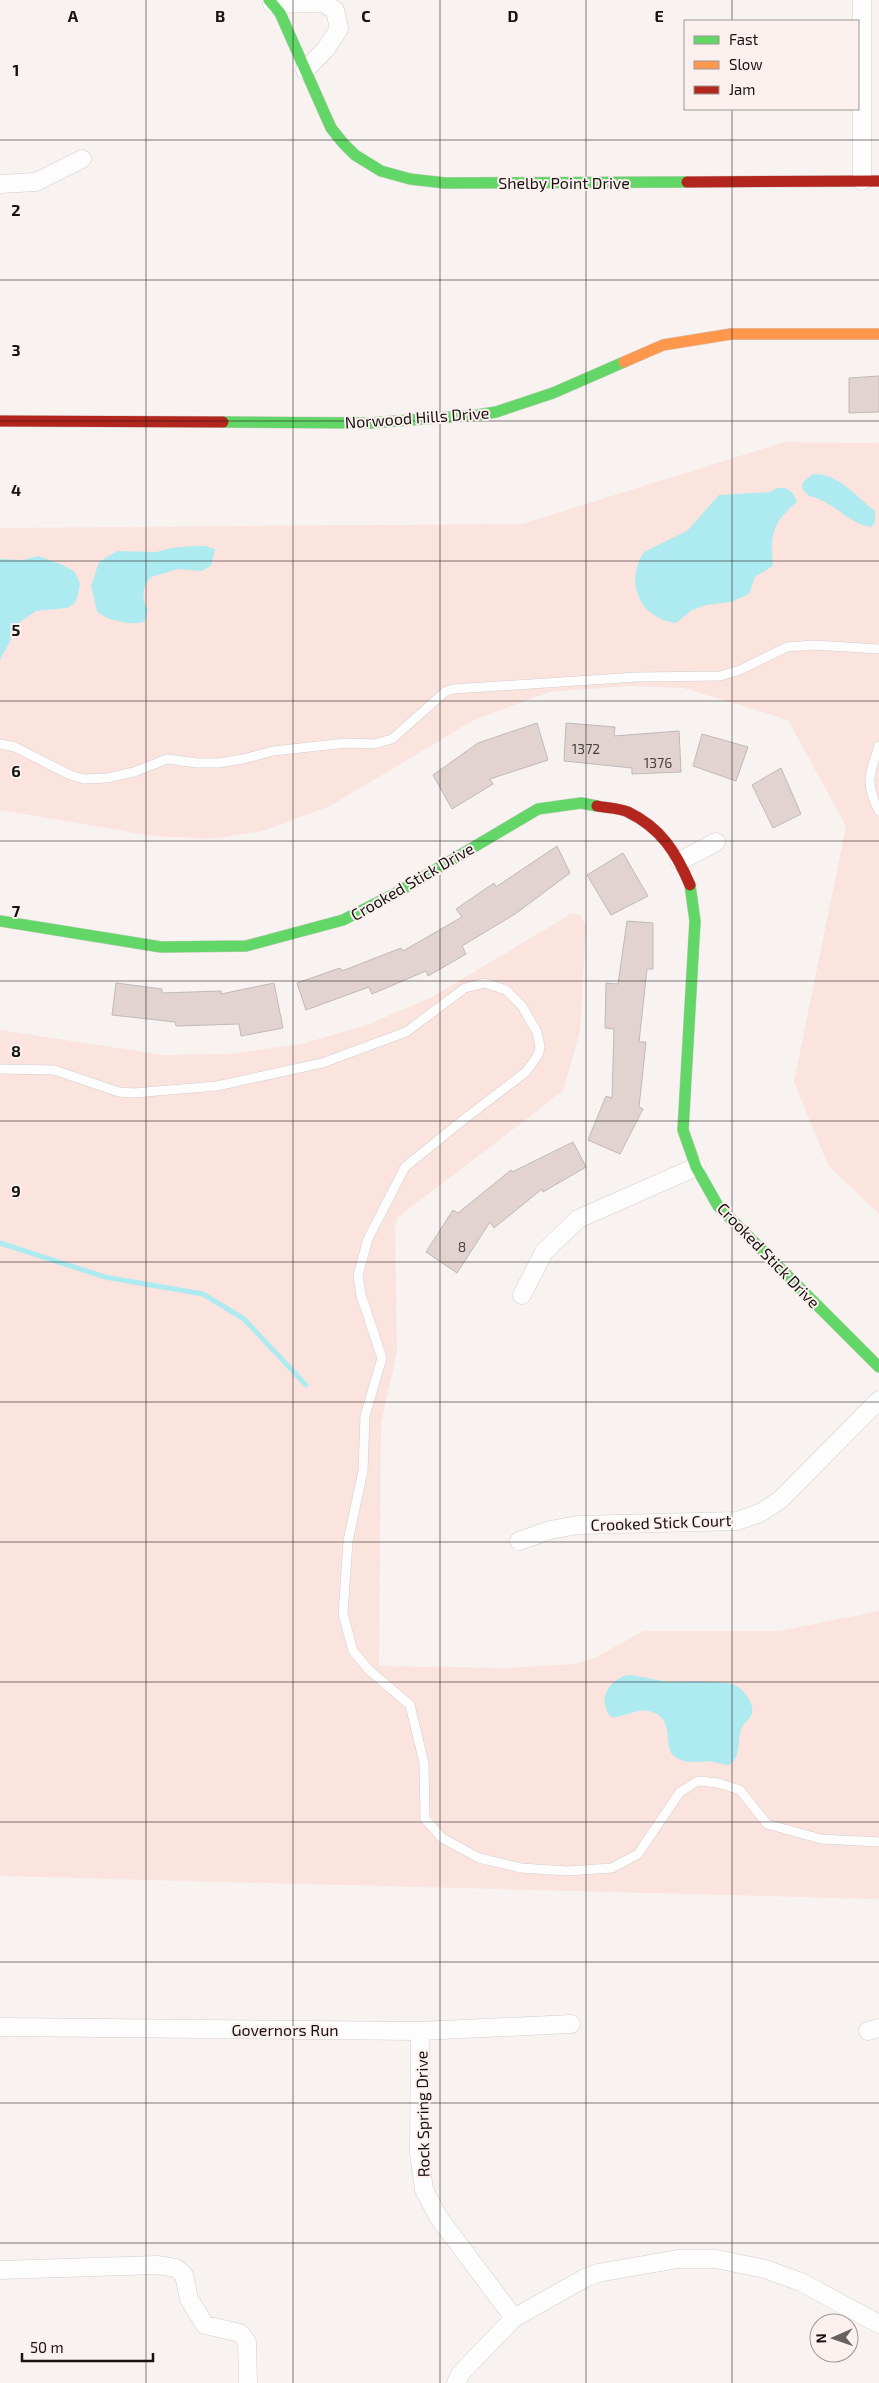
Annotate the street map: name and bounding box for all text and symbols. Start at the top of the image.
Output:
text: A [68,6,79,25]
text: B [215,6,225,25]
text: C [361,6,371,25]
text: D [508,6,519,25]
text: E [654,6,664,25]
legend [684,20,859,110]
text: Fast [729,30,759,48]
text: Slow [729,55,763,73]
text: 1 [13,60,19,79]
text: Jam [729,80,755,98]
street label: Shelby Point Drive [498,173,630,192]
text: 2 [11,200,21,219]
text: 3 [11,340,21,359]
street label: Norwood Hills Drive [344,402,490,432]
text: 4 [11,480,21,499]
text: 5 [12,620,21,639]
house number: 1372 [572,740,600,757]
house number: 1376 [644,754,672,771]
text: 6 [11,761,21,780]
street label: Crooked Stick Drive [347,838,477,924]
text: 7 [12,901,21,920]
text: 8 [11,1041,21,1060]
text: 9 [11,1181,21,1200]
street label: Crooked Stick Drive [714,1198,824,1312]
house number: 8 [458,1238,466,1255]
street label: Crooked Stick Court [590,1510,732,1534]
street label: Governors Run [231,2020,339,2039]
street label: Rock Spring Drive [411,2050,433,2178]
north arrow [809,2313,859,2363]
scale bar [22,2330,154,2362]
text: N [812,2333,829,2344]
text: 50 m [30,2338,64,2356]

